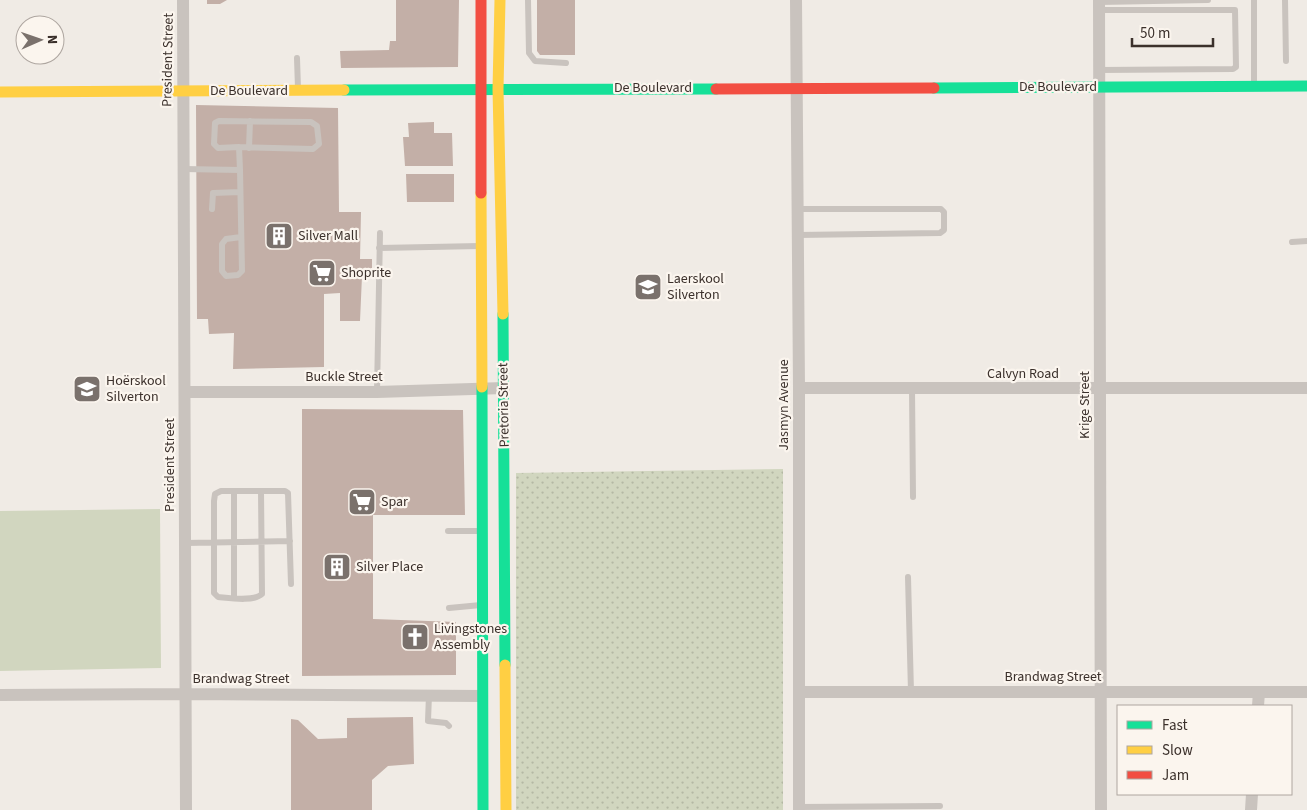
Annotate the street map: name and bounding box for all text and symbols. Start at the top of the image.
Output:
street label: President Street [157,13,179,107]
north arrow [15,15,65,65]
scale bar [1132,15,1213,47]
text: 50 m [1140,23,1170,44]
text: N [42,35,62,45]
street label: De Boulevard [1019,77,1097,97]
street label: De Boulevard [614,78,692,98]
street label: De Boulevard [210,81,288,101]
building icon: Silver Mall [264,221,294,251]
place label: Silver Mall [298,226,358,246]
supermarket icon: Shoprite [307,258,337,288]
place label: Shoprite [341,263,391,283]
place label: Laerskool Silverton [667,269,724,305]
school or university icon: Laerskool Silverton [633,272,663,302]
street label: Jasmyn Avenue [774,359,794,451]
street label: Pretoria Street [493,362,515,448]
street label: Calvyn Road [987,364,1059,384]
street label: Buckle Street [305,367,383,387]
place label: Hoërskool Silverton [106,371,166,407]
street label: Krige Street [1075,371,1095,439]
school or university icon: Hoërskool Silverton [72,374,102,404]
street label: President Street [160,418,180,512]
supermarket icon: Spar [347,487,377,517]
place label: Spar [381,492,408,512]
building icon: Silver Place [322,552,352,582]
place label: Silver Place [356,557,423,577]
place label: Livingstones Assembly [434,619,507,655]
church icon: Livingstones Assembly [400,622,430,652]
street label: Brandwag Street [1004,667,1102,687]
street label: Brandwag Street [192,669,290,689]
legend [1117,705,1292,795]
text: Fast [1162,715,1188,736]
text: Slow [1162,740,1193,761]
text: Jam [1162,765,1189,786]

